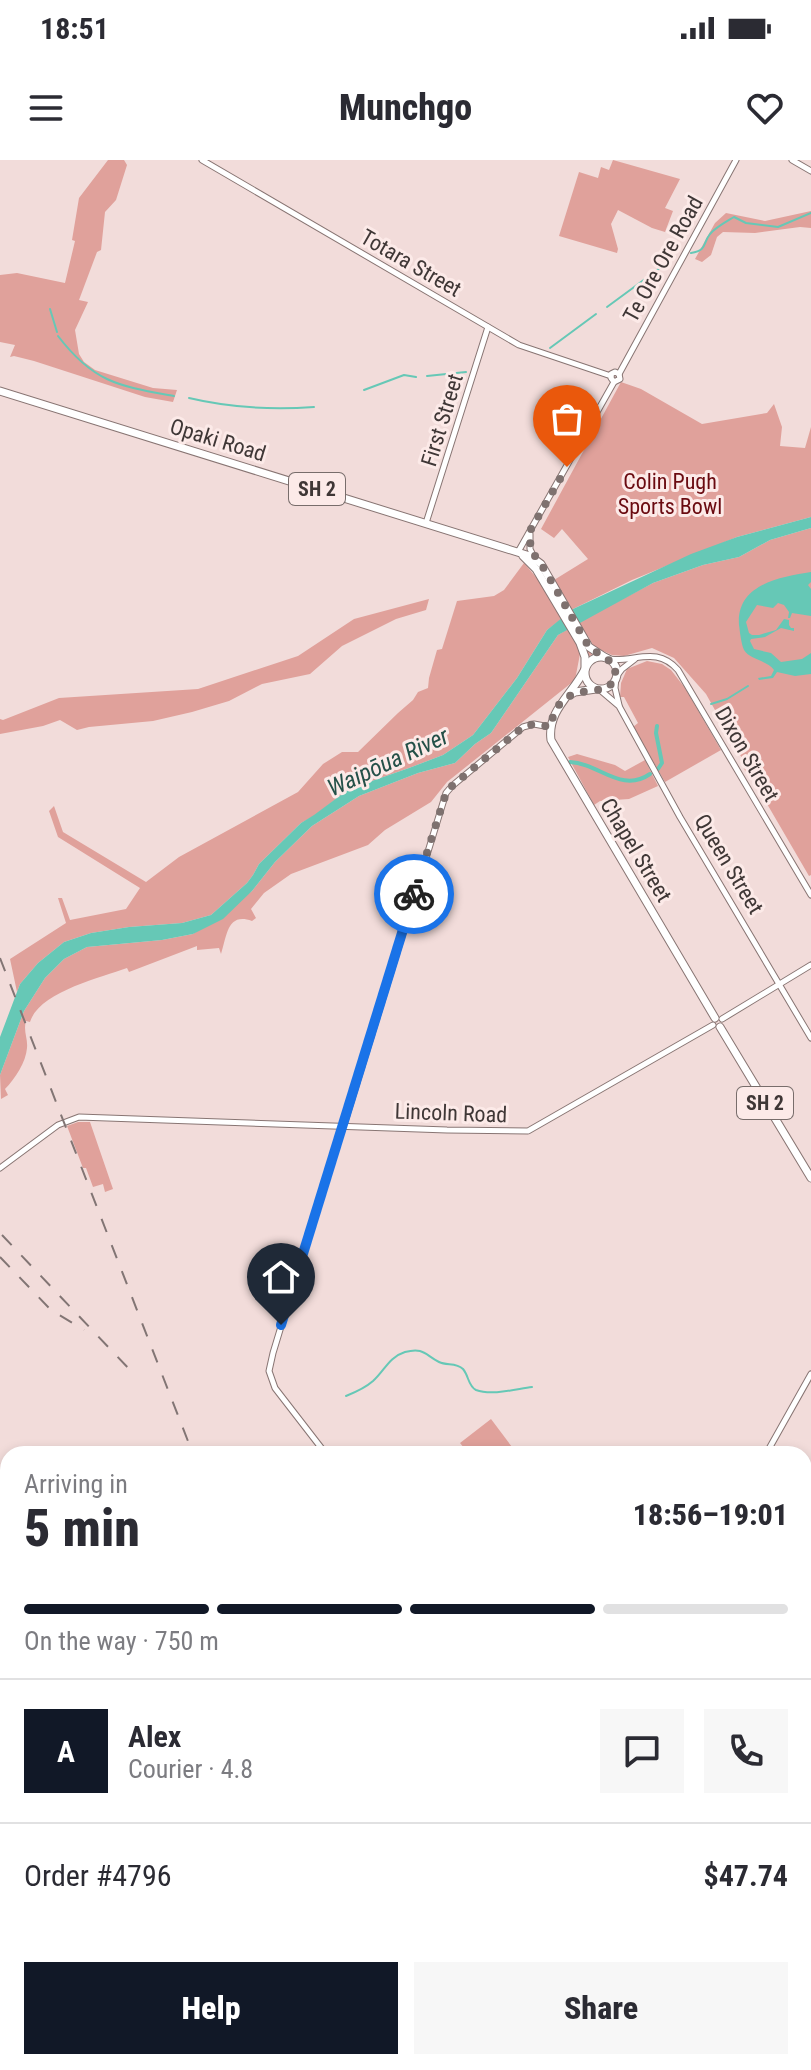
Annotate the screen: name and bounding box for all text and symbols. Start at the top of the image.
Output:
text: 18:51 [40,11,109,46]
icon: menu [24,86,68,130]
icon: heart [743,86,787,130]
text: Munchgo [339,87,472,129]
street label: Te Ore Ore Road [618,192,708,326]
street label: Totara Street [356,224,466,302]
street label: First Street [416,371,468,469]
pin [533,385,601,467]
icon: bag [545,397,589,441]
street label: Opaki Road [167,414,269,466]
park label: Colin Pugh Sports Bowl [618,469,722,519]
road number: SH 2 [289,473,345,505]
street label: Dixon Street [710,702,784,806]
water label: Waipōua River [323,721,454,802]
street label: Chapel Street [595,794,677,906]
street label: Queen Street [690,810,768,918]
courier [374,854,454,934]
icon: bike [392,872,436,916]
road number: SH 2 [737,1087,793,1119]
street label: Lincoln Road [394,1099,508,1127]
pin [247,1243,315,1325]
icon: home [259,1255,303,1299]
text: Arriving in [24,1469,128,1499]
text: 18:56–19:01 [633,1497,788,1532]
text: 5 min [24,1498,140,1559]
text: On the way · 750 m [24,1626,219,1656]
button: chat [600,1709,684,1793]
button: phone [704,1709,788,1793]
text: Alex [128,1719,181,1754]
text: A [57,1734,75,1769]
text: Courier · 4.8 [128,1754,253,1784]
text: Order #4796 [24,1858,172,1893]
text: $47.74 [703,1858,788,1893]
button: Help [24,1962,398,2054]
button: Share [414,1962,788,2054]

